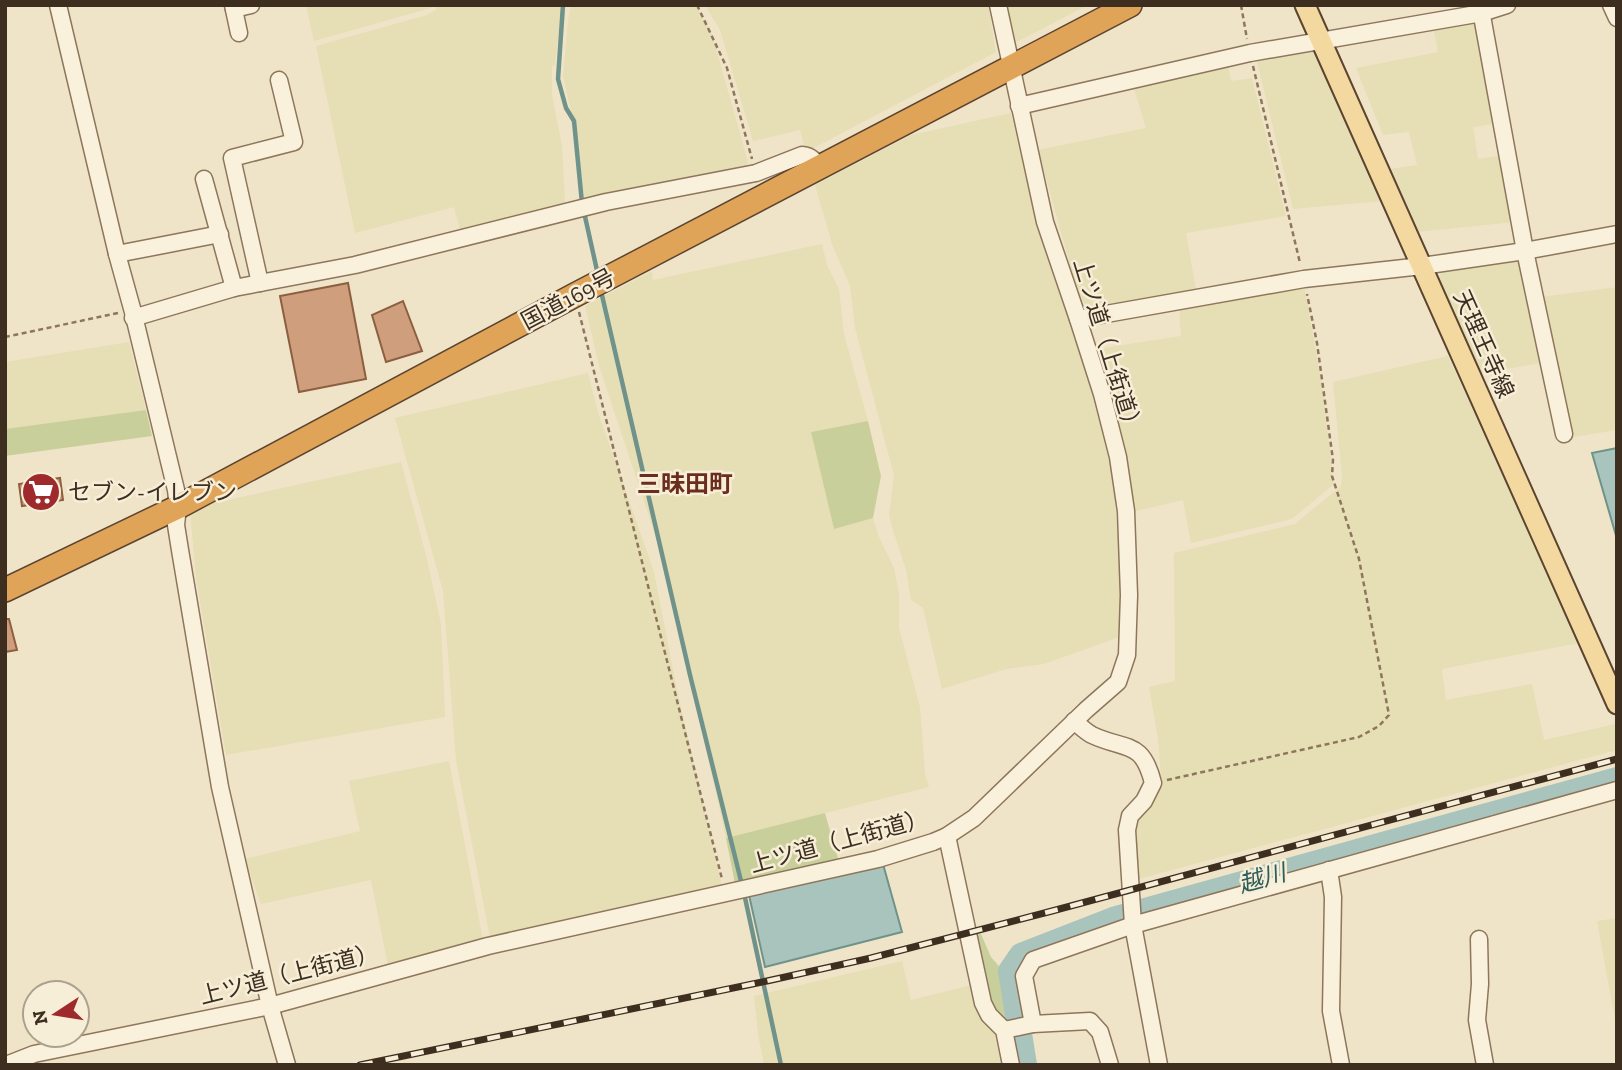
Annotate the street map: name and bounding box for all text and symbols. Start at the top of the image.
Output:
street label: 上ツ道（上街道） [1068,255,1148,439]
street label: 国道169号 [516,263,620,335]
street label: 天理王寺線 [1448,286,1520,402]
district label: 三昧田町 [637,469,733,498]
supermarket icon: セブン-イレブン [20,471,62,513]
place label: セブン-イレブン [68,478,237,506]
street label: 上ツ道（上街道） [747,804,931,878]
water label: 越川 [1235,857,1292,899]
street label: 上ツ道（上街道） [196,938,382,1010]
north arrow [21,979,91,1049]
text: N [27,1008,53,1027]

